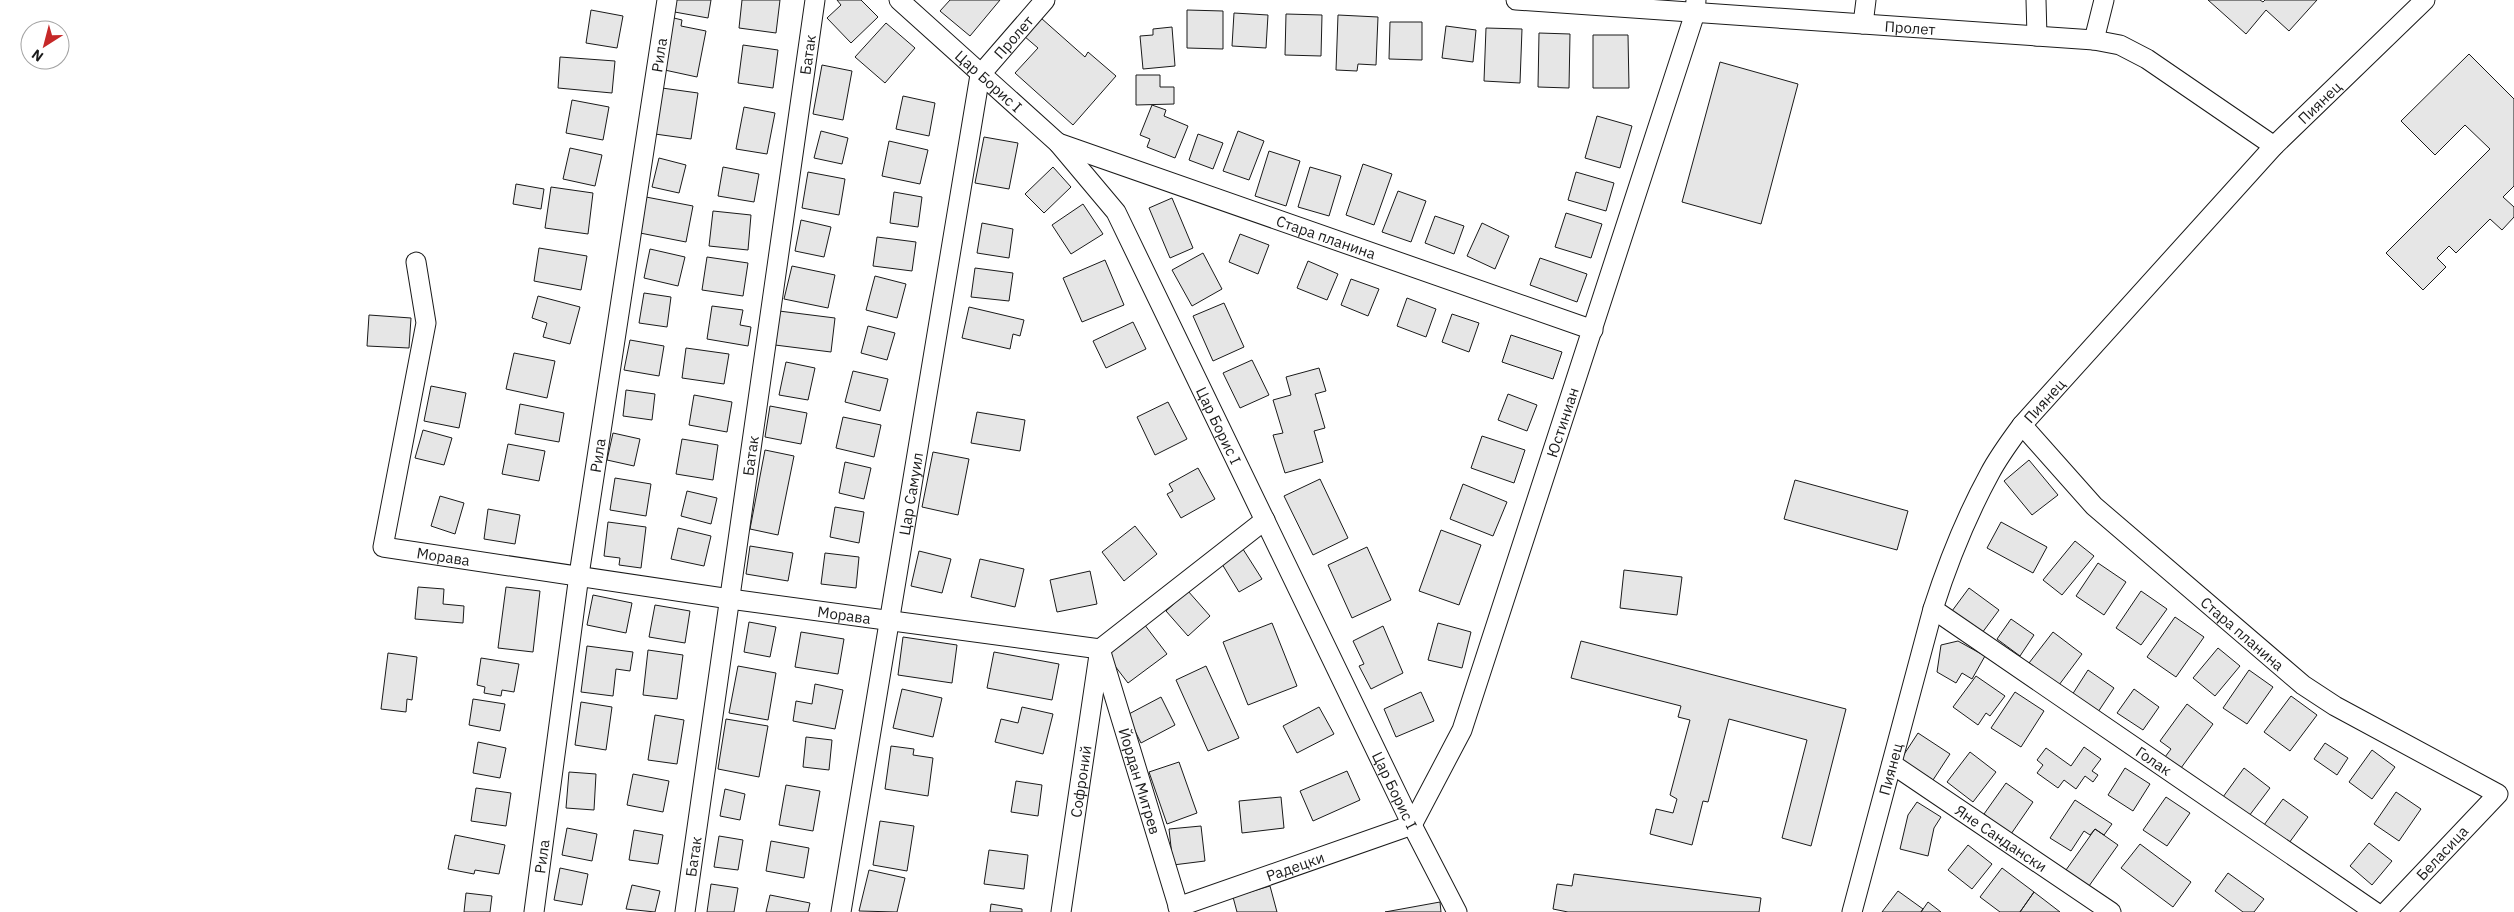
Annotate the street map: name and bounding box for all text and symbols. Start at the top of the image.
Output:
street label: Пролет [989,11,1037,62]
street label: Пролет [1884,16,1936,39]
north arrow [20,20,70,70]
street label: Батак [795,33,819,76]
street label: Рила [647,37,671,73]
text: N [28,45,47,66]
street label: Цар Борис I [951,46,1026,116]
street label: Пиянец [2293,77,2345,128]
street label: Стара планина [1274,211,1378,263]
street label: Пиянец [2019,374,2069,427]
street label: Цар Борис I [1192,384,1246,467]
street label: Юстиниан [1542,385,1582,460]
street label: Батак [738,434,762,477]
street label: Рила [585,437,609,474]
street label: Цар Самуил [894,451,927,537]
street label: Морава [415,543,471,569]
street label: Стара планина [2197,592,2288,674]
street label: Морава [816,601,872,627]
street label: Йордан Митрев [1115,725,1165,837]
street label: Пиянец [1874,741,1906,797]
street label: Голак [2133,742,2176,779]
street label: Софроний [1066,744,1095,819]
street label: Цар Борис I [1368,748,1422,832]
street label: Яне Сандански [1952,800,2051,876]
street label: Беласица [2412,822,2472,884]
street label: Батак [681,835,705,878]
street label: Рила [530,838,553,875]
street label: Радецки [1263,847,1327,885]

